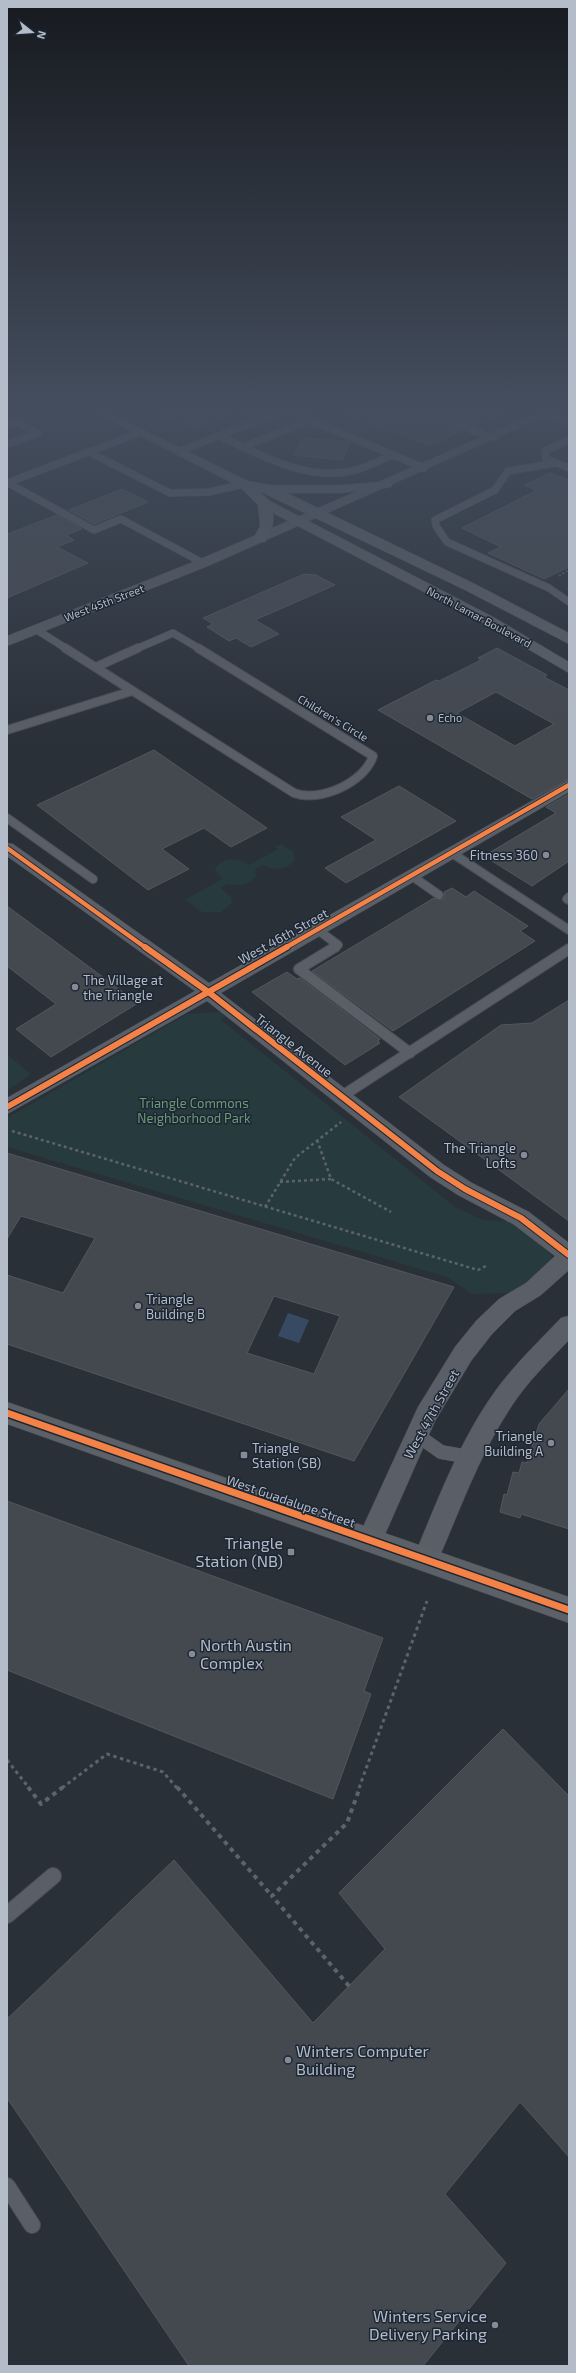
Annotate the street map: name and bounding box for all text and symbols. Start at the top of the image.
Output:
north arrow [12,12,52,52]
text: N [35,29,49,41]
street label: West 45th Street [62,581,146,624]
street label: North Lamar Boulevard [425,584,534,650]
street label: Children's Circle [296,692,371,744]
place label: Echo [438,711,462,724]
marker: Echo [425,713,435,723]
place label: Fitness 360 [470,847,538,863]
marker: Fitness 360 [541,850,551,860]
street label: West 46th Street [235,905,331,967]
place label: The Village at the Triangle [83,972,163,1003]
marker: The Village at the Triangle [70,982,80,992]
street label: Triangle Avenue [252,1010,336,1080]
park label: Triangle Commons Neighborhood Park [137,1095,251,1126]
place label: The Triangle Lofts [444,1140,516,1171]
marker: The Triangle Lofts [519,1150,529,1160]
place label: Triangle Building B [146,1291,205,1322]
marker: Triangle Building B [133,1301,143,1311]
street label: West 47th Street [400,1366,462,1461]
place label: Triangle Building A [484,1428,543,1459]
marker: Triangle Building A [546,1438,556,1448]
place label: Triangle Station (SB) [252,1440,321,1471]
marker: Triangle Station (SB) [239,1450,249,1460]
street label: West Guadalupe Street [224,1471,358,1531]
place label: Triangle Station (NB) [196,1533,283,1570]
marker: Triangle Station (NB) [286,1547,296,1557]
place label: North Austin Complex [200,1635,292,1672]
marker: North Austin Complex [187,1649,197,1659]
place label: Winters Computer Building [296,2041,430,2078]
marker: Winters Computer Building [283,2055,293,2065]
place label: Winters Service Delivery Parking [369,2306,487,2343]
marker: Winters Service Delivery Parking [490,2320,500,2330]

